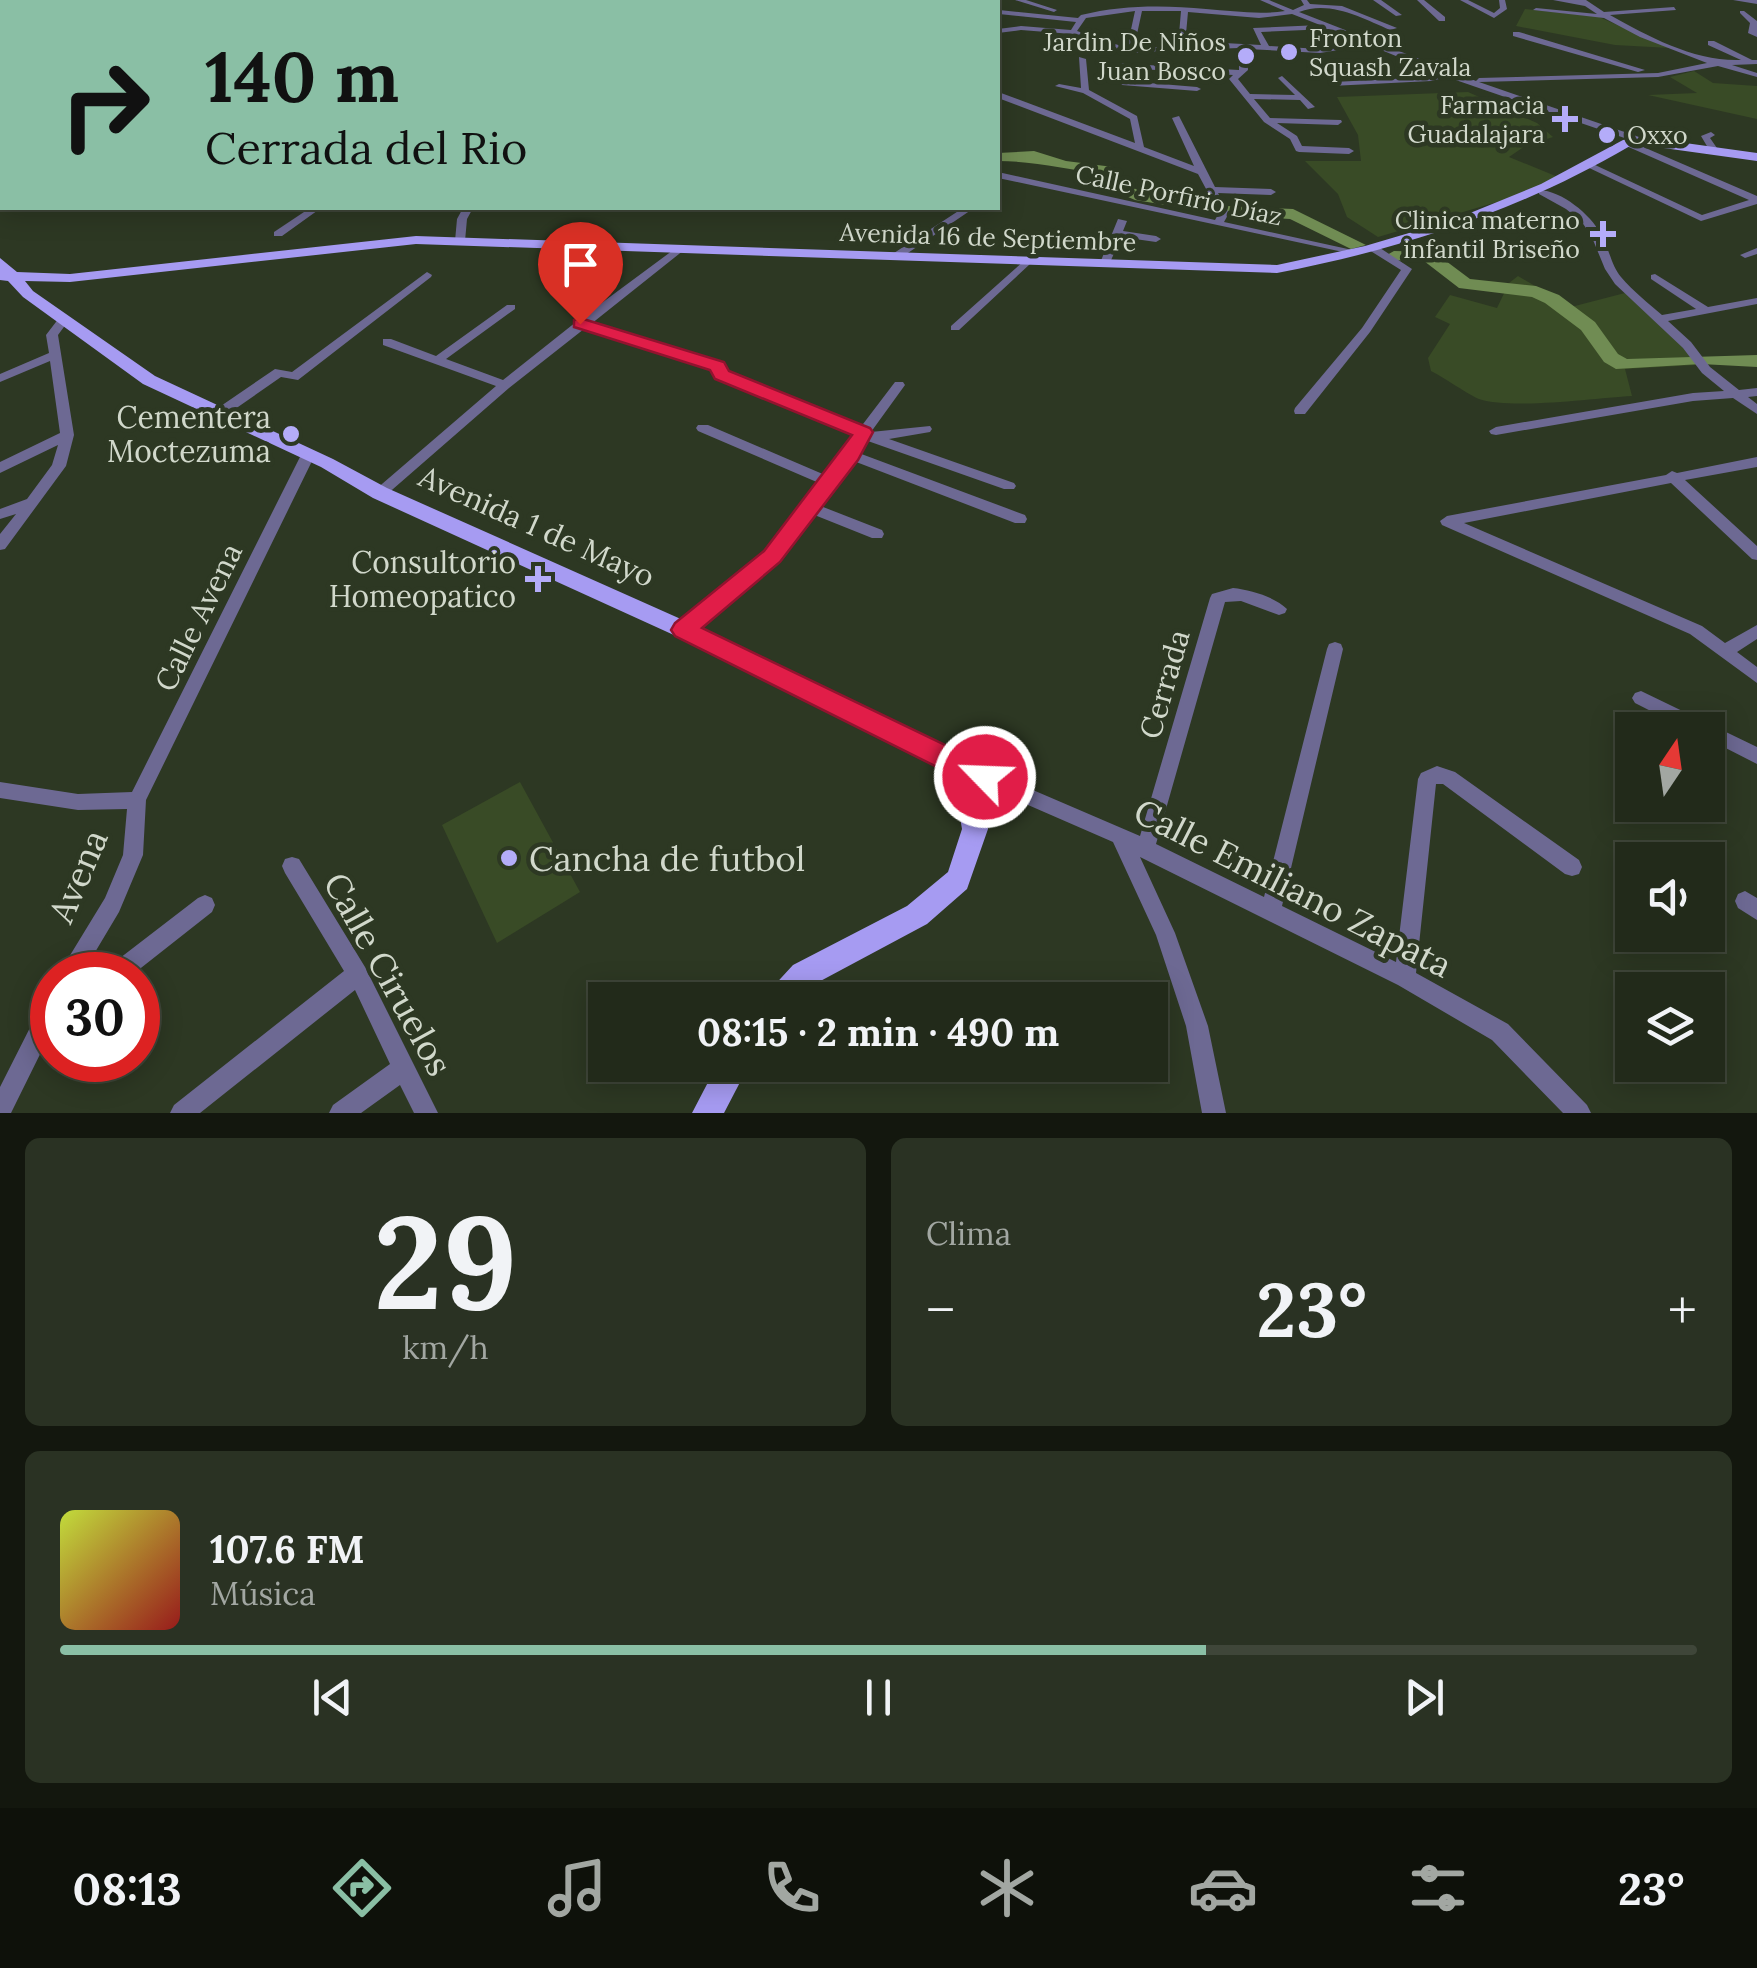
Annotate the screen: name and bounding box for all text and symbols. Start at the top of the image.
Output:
place label: Fronton Squash Zavala [1309,22,1471,83]
place label: Jardin De Niños Juan Bosco [1043,26,1226,87]
text: 140 m [205,32,399,121]
icon: right [40,40,170,170]
marker: Fronton Squash Zavala [1278,41,1300,63]
marker: Jardin De Niños Juan Bosco [1235,45,1257,67]
place label: Farmacia Guadalajara [1408,89,1545,150]
marker: Farmacia Guadalajara [1554,108,1576,130]
text: Cerrada del Rio [205,119,527,176]
place label: Oxxo [1627,119,1688,151]
marker: Oxxo [1596,124,1618,146]
street label: Calle Porfirio Díaz [1073,157,1285,233]
place label: Clinica materno infantil Briseño [1395,204,1580,265]
street label: Avenida 16 de Septiembre [838,216,1137,258]
marker: Clinica materno infantil Briseño [1590,221,1616,247]
pin [538,222,623,325]
icon: arrive [553,237,608,292]
place label: Cementera Moctezuma [107,398,271,470]
marker: Cementera Moctezuma [280,423,302,445]
street label: Avenida 1 de Mayo [412,457,661,596]
street label: Calle Avena [146,537,250,697]
place label: Consultorio Homeopatico [329,543,516,615]
marker: Consultorio Homeopatico [525,566,551,592]
street label: Cerrada [1130,625,1198,743]
north arrow [1615,712,1725,822]
map controls [1615,712,1725,1082]
position arrow [933,725,1037,829]
street label: Calle Emiliano Zapata [1127,788,1459,988]
street label: Avena [38,823,118,930]
place label: Cancha de futbol [529,836,805,881]
button: sound [1615,842,1725,952]
marker: Cancha de futbol [498,847,520,869]
street label: Calle Ciruelos [314,865,462,1083]
speed limit sign: 30 [30,952,160,1082]
button: layers [1615,972,1725,1082]
text: 08:15 · 2 min · 490 m [697,1008,1059,1056]
text: 29 [373,1178,518,1345]
text: Clima [926,1213,1011,1254]
text: 23° [1256,1262,1367,1358]
text: − [926,1275,955,1345]
text: + [1668,1275,1697,1345]
text: km/h [402,1327,489,1368]
text: 107.6 FM [210,1525,364,1573]
text: Música [210,1573,316,1614]
icon: previous [305,1670,360,1725]
icon: pause [851,1670,906,1725]
icon: next [1397,1670,1452,1725]
icon: directions [327,1853,397,1923]
icon: music [542,1853,612,1923]
icon: phone [757,1853,827,1923]
icon: climate [972,1853,1042,1923]
icon: car [1188,1853,1258,1923]
icon: filters [1403,1853,1473,1923]
text: 08:13 [73,1860,182,1917]
text: 23° [1618,1860,1684,1917]

